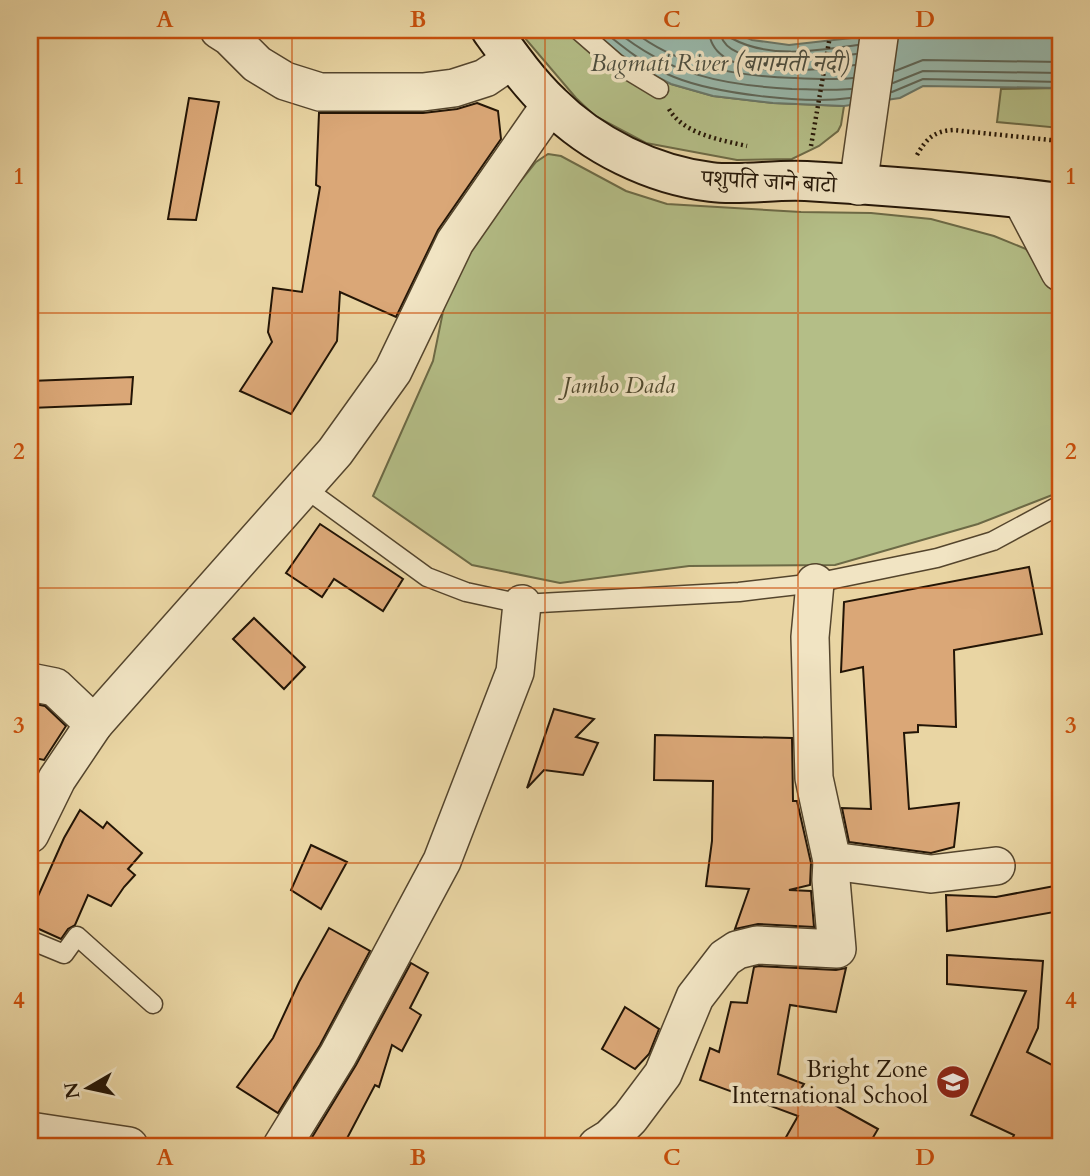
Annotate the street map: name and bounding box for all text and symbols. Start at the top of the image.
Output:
text: A [156,4,174,35]
text: B [410,4,426,35]
text: C [663,4,681,35]
text: D [915,4,935,35]
water label: Bagmati River (बागमती नदी) [590,47,850,80]
text: 1 [13,161,25,192]
text: 1 [1065,161,1077,192]
street label: पशुपति जाने बाटो [700,162,839,201]
park label: Jambo Dada [558,370,675,401]
text: 2 [13,436,25,467]
text: 2 [1065,436,1077,467]
text: 3 [13,710,25,741]
text: 3 [1065,710,1077,741]
text: 4 [13,985,25,1016]
text: 4 [1065,985,1077,1016]
north arrow [52,1054,122,1124]
place label: Bright Zone International School [731,1054,928,1111]
school or university icon: Bright Zone International School [934,1063,972,1101]
text: N [58,1080,86,1101]
text: A [156,1142,174,1173]
text: B [410,1142,426,1173]
text: C [663,1142,681,1173]
text: D [915,1142,935,1173]

